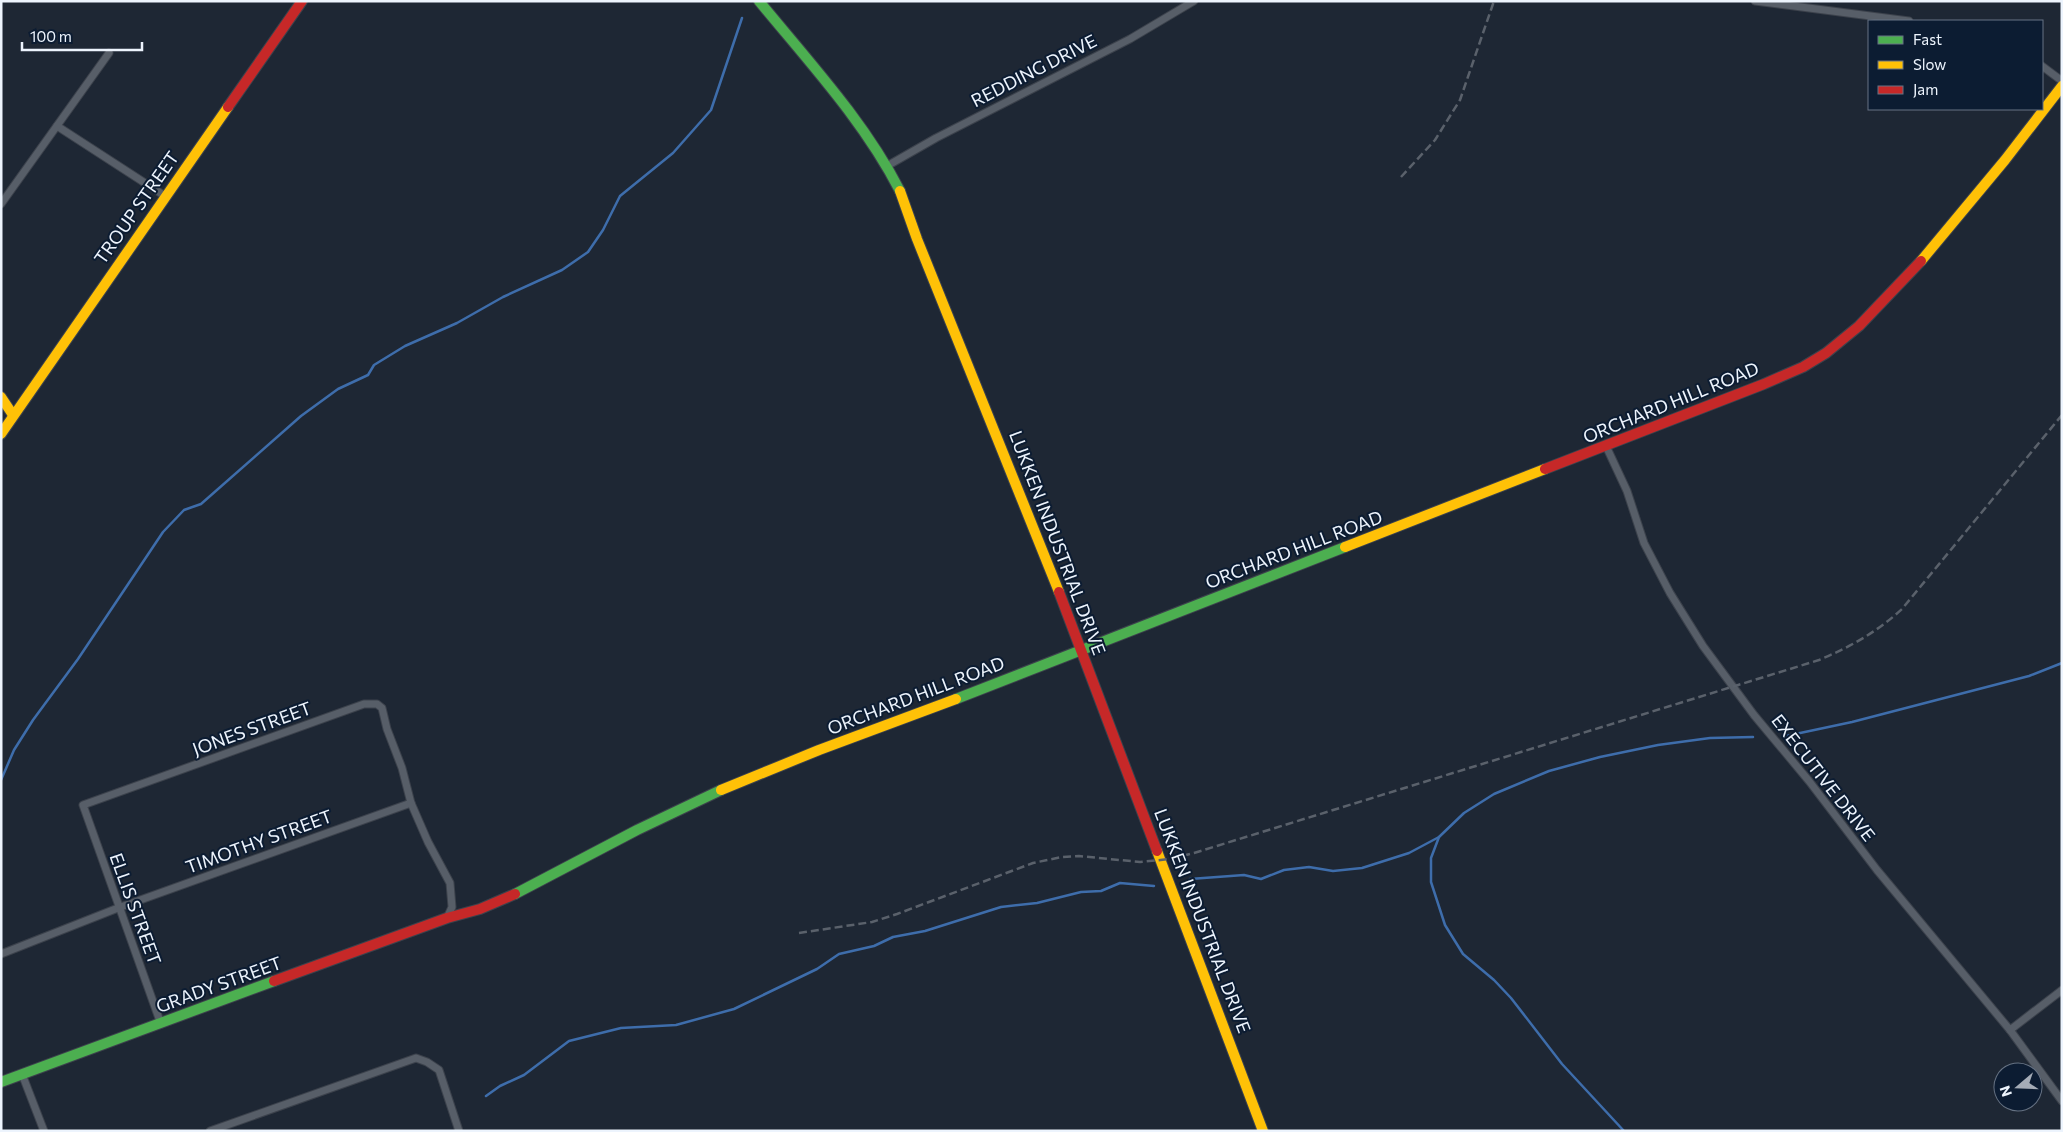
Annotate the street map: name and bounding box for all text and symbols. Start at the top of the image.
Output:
scale bar [22,20,142,52]
legend [1868,20,2043,110]
text: 100 m [30,27,72,45]
street label: REDDING DRIVE [967,29,1100,111]
text: Fast [1913,30,1942,48]
text: Slow [1913,55,1946,73]
text: Jam [1913,80,1938,98]
street label: TROUP STREET [89,147,183,268]
street label: ORCHARD HILL ROAD [1579,357,1762,447]
street label: LUKKEN INDUSTRIAL DRIVE [1005,427,1111,658]
street label: ORCHARD HILL ROAD [1202,505,1385,593]
street label: ORCHARD HILL ROAD [824,651,1007,739]
street label: JONES STREET [189,696,314,760]
street label: EXECUTIVE DRIVE [1767,709,1880,845]
street label: TIMOTHY STREET [182,804,335,878]
street label: LUKKEN INDUSTRIAL DRIVE [1150,805,1256,1036]
street label: ELLIS STREET [106,850,166,967]
street label: GRADY STREET [153,951,285,1017]
north arrow [1993,1062,2043,1112]
text: N [1995,1084,2015,1099]

